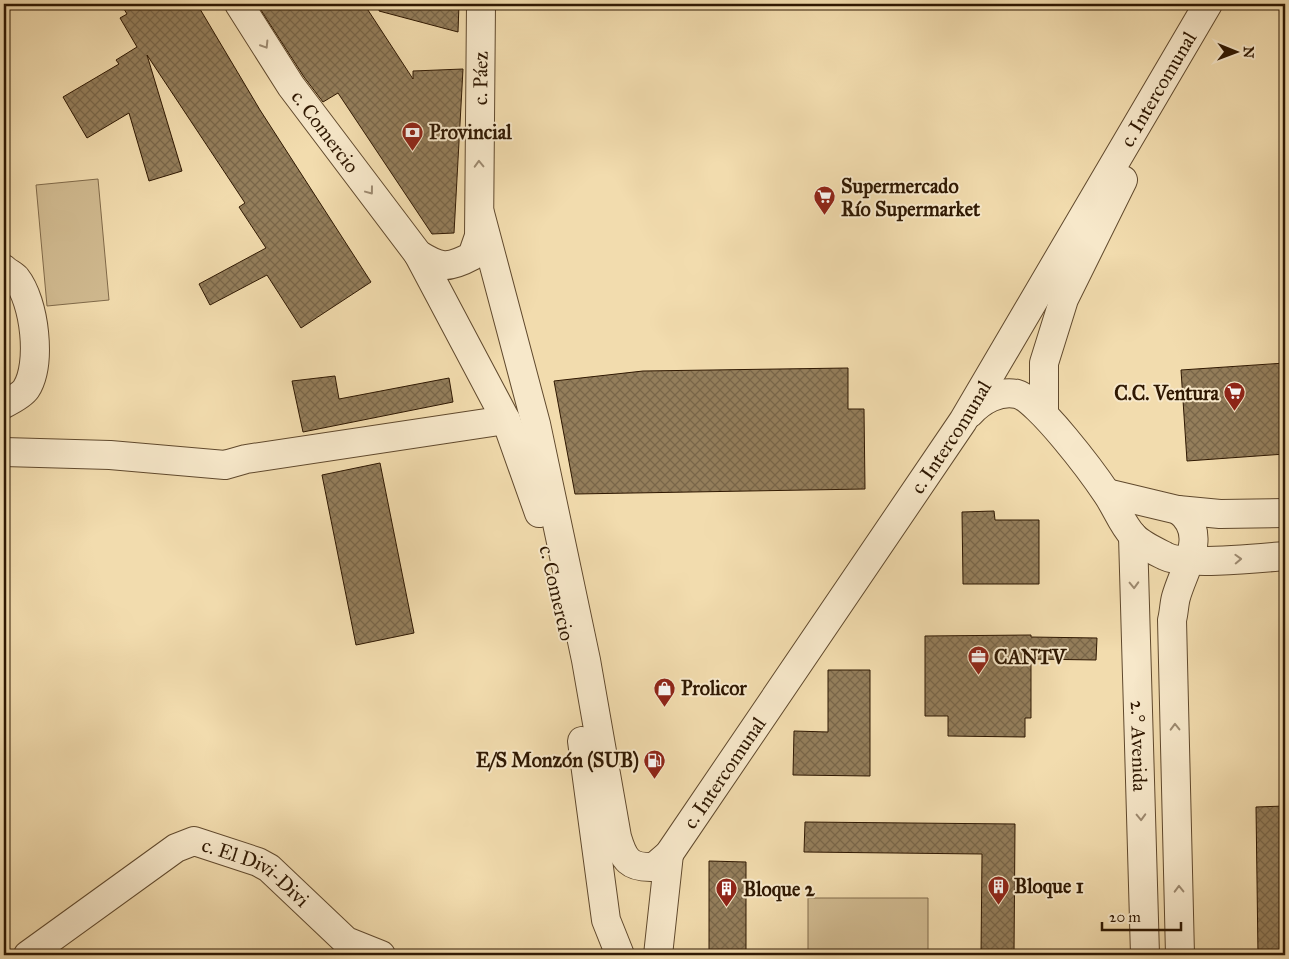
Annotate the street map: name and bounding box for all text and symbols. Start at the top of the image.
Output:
street label: c. Intercomunal [1115,27,1202,151]
north arrow [1212,28,1262,78]
one-way arrow [259,39,268,49]
text: N [1240,46,1257,58]
street label: c. Páez [468,51,493,105]
street label: c. Comercio [286,85,364,177]
bank icon: Provincial [401,120,425,151]
place label: Provincial [429,120,512,144]
one-way arrow [473,160,484,168]
place label: Supermercado Río Supermarket [841,174,981,222]
one-way arrow [364,185,373,195]
supermarket icon: Supermercado Río Supermarket [813,185,837,216]
street label: c. Intercomunal [905,376,996,498]
place label: C.C. Ventura [1114,381,1220,405]
supermarket icon: C.C. Ventura [1223,381,1247,412]
street label: c. Comercio [534,543,580,643]
one-way arrow [1234,553,1242,564]
one-way arrow [1129,581,1140,589]
office icon: CANTV [966,645,990,676]
place label: CANTV [994,645,1067,669]
shop icon: Prolicor [653,676,677,707]
place label: Prolicor [681,676,747,700]
street label: 2.° Avenida [1126,700,1152,792]
street label: c. Intercomunal [678,712,771,833]
one-way arrow [1170,722,1180,730]
place label: E/S Monzón (SUB) [476,748,639,773]
fuel station icon: E/S Monzón (SUB) [643,748,667,779]
one-way arrow [1136,814,1146,821]
street label: c. El Divi-Divi [199,832,315,912]
building icon: Bloque 1 [986,874,1010,905]
place label: Bloque 1 [1014,874,1084,899]
building icon: Bloque 2 [715,877,739,908]
place label: Bloque 2 [743,877,816,902]
one-way arrow [1174,885,1184,892]
scale bar [1102,899,1180,931]
text: 20 m [1109,908,1141,926]

